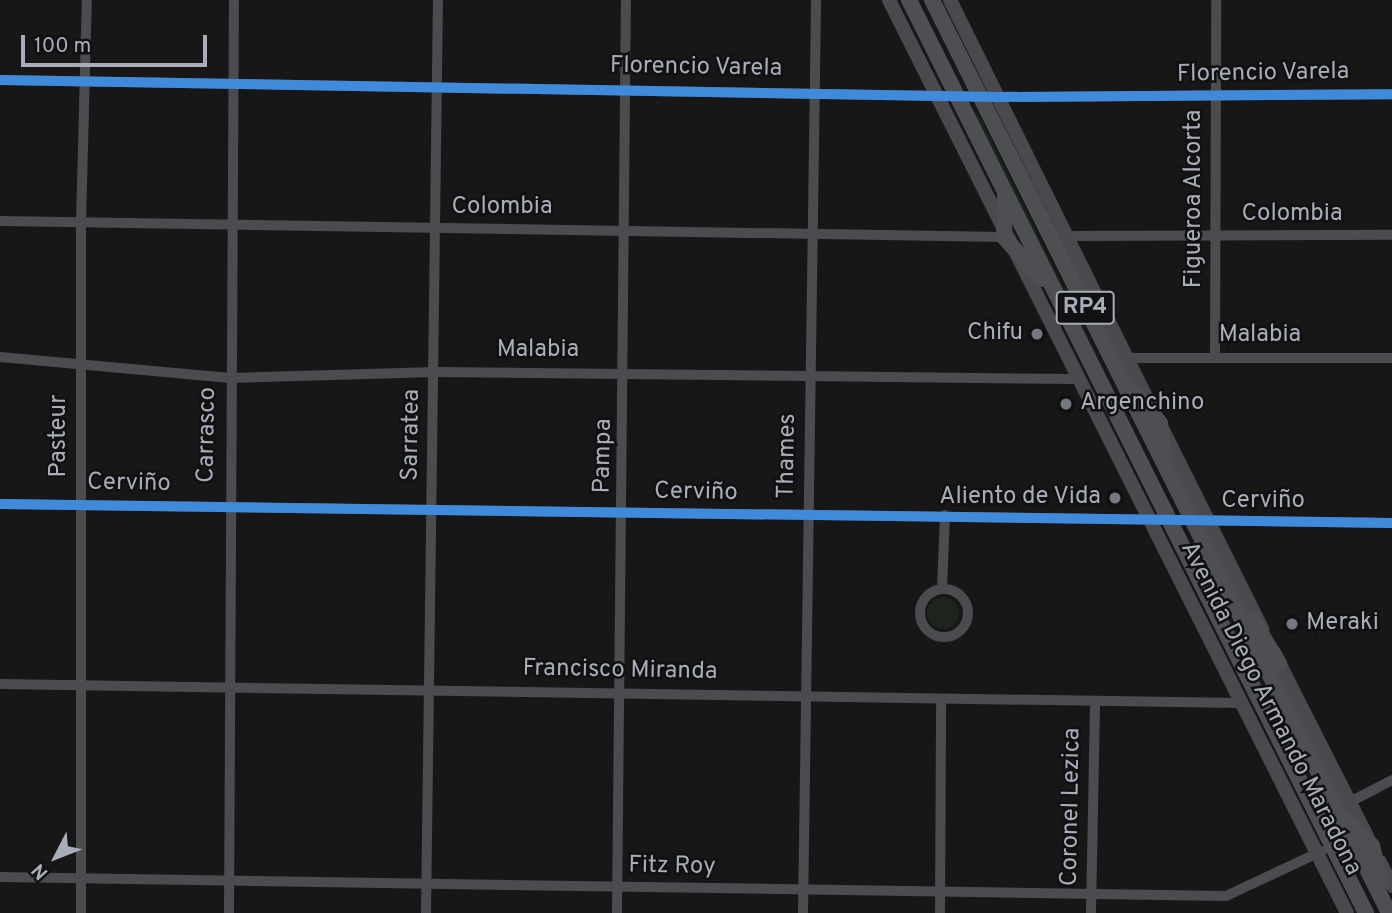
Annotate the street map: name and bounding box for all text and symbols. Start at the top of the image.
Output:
scale bar [24,21,210,65]
text: 100 m [34,33,91,60]
street label: Florencio Varela [609,52,783,84]
street label: Florencio Varela [1176,58,1350,90]
street label: Figueroa Alcorta [1181,109,1209,289]
street label: Colombia [451,194,553,222]
street label: Colombia [1241,201,1343,229]
road number: RP4 [1055,288,1115,328]
place label: Chifu [967,320,1023,348]
street label: Malabia [1219,322,1301,350]
marker: Chifu [1029,326,1045,342]
street label: Malabia [497,337,579,365]
street label: Carrasco [193,387,223,483]
street label: Sarratea [397,389,427,481]
place label: Argenchino [1080,390,1204,418]
street label: Pasteur [46,394,74,478]
marker: Argenchino [1058,396,1074,412]
street label: Thames [773,413,803,499]
street label: Pampa [589,418,619,494]
street label: Cerviño [87,469,171,499]
street label: Cerviño [654,478,738,508]
place label: Aliento de Vida [938,484,1101,512]
street label: Cerviño [1221,488,1305,516]
marker: Aliento de Vida [1107,490,1123,506]
street label: Avenida Diego Armando Maradona [1173,537,1367,881]
place label: Meraki [1306,610,1379,638]
marker: Meraki [1284,616,1300,632]
street label: Francisco Miranda [522,655,718,687]
street label: Coronel Lezica [1056,728,1088,886]
north arrow [21,822,91,892]
street label: Fitz Roy [628,852,716,882]
text: N [27,858,54,884]

